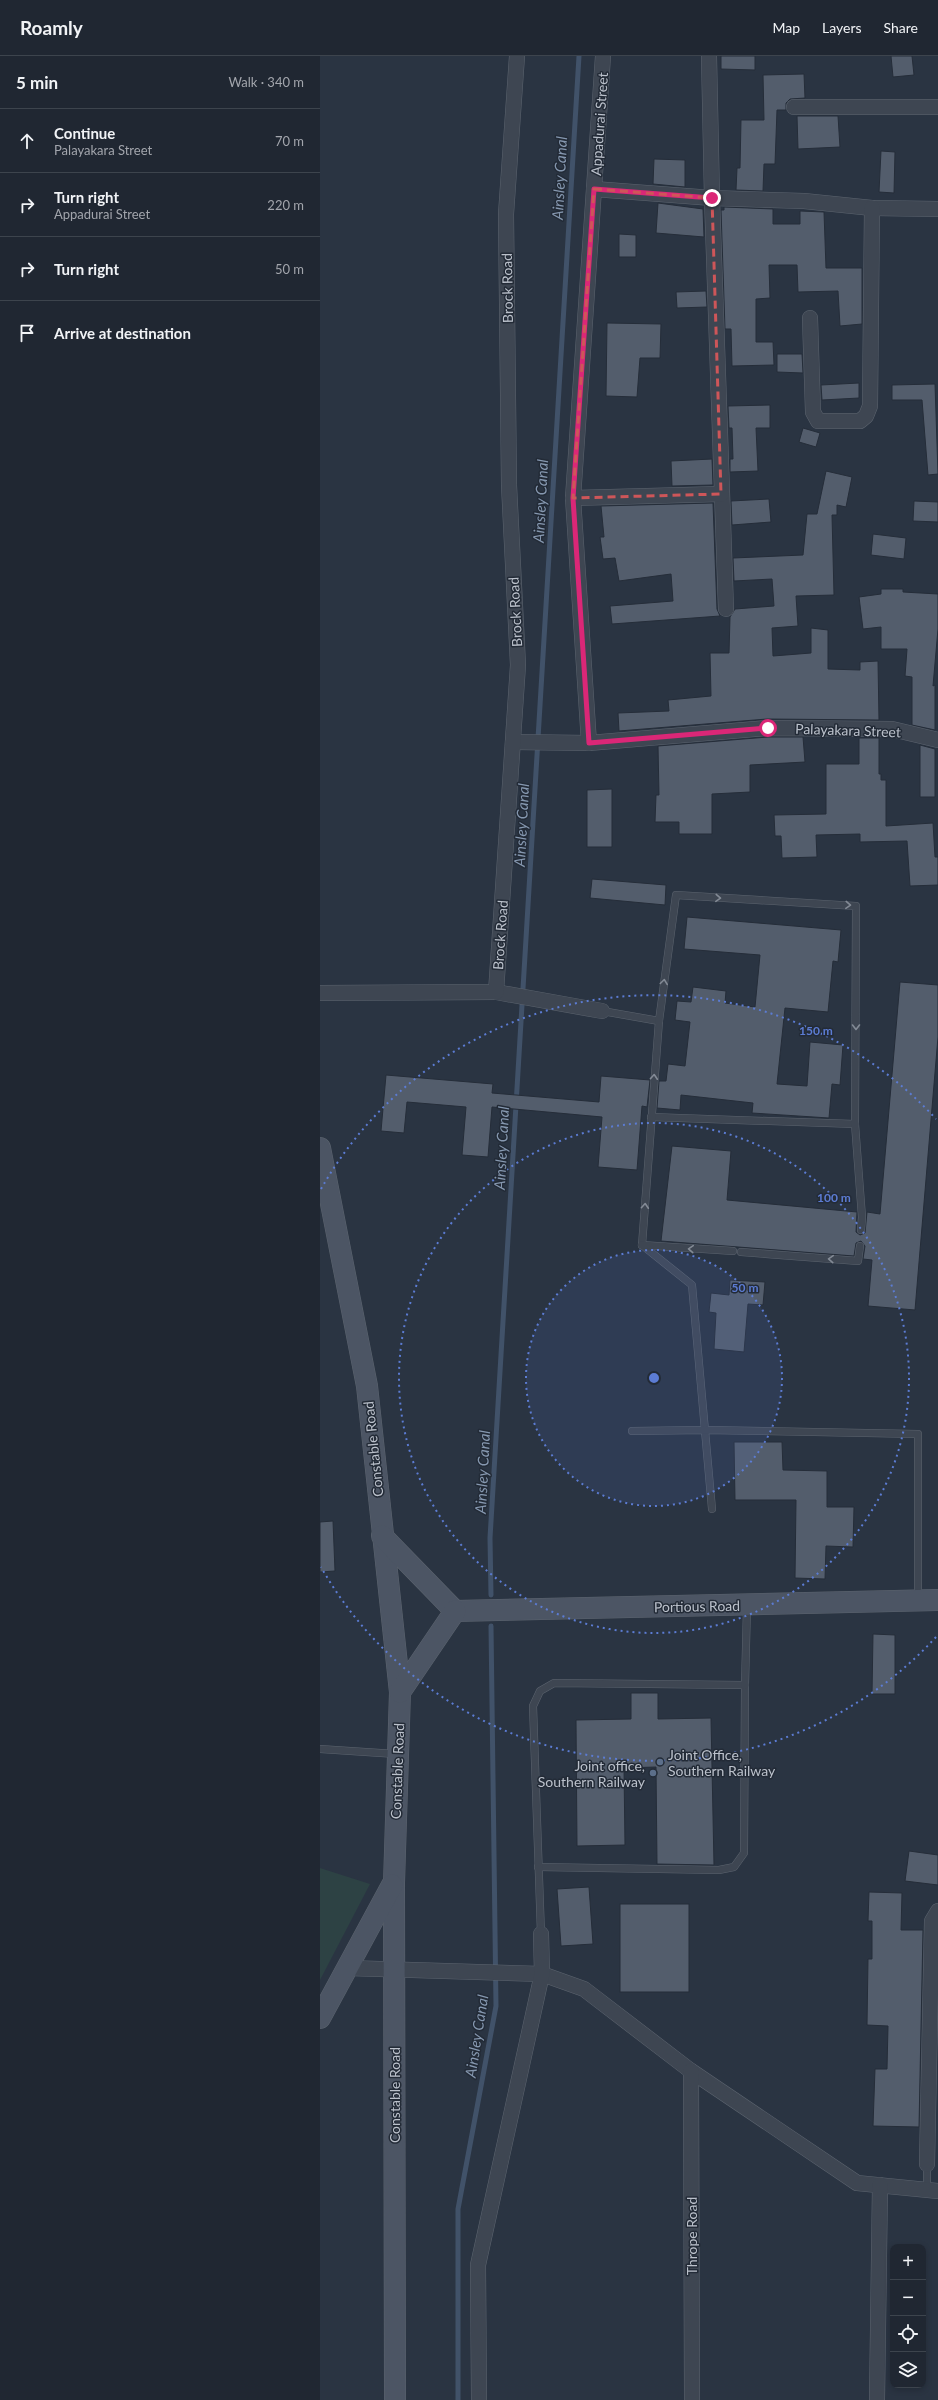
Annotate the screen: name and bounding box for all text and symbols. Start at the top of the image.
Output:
text: Roamly [20,16,83,39]
text: Map [772,19,800,36]
text: Layers [822,19,862,36]
text: Share [884,19,918,36]
text: 5 min [16,72,58,93]
street label: Appadurai Street [587,72,611,176]
text: Walk · 340 m [228,74,304,90]
text: Continue [54,124,115,142]
icon: ahead [16,130,38,152]
text: 70 m [275,133,304,149]
water label: Ainsley Canal [548,135,570,221]
text: Palayakara Street [54,142,152,158]
text: Turn right [54,188,119,206]
route end [703,189,721,207]
icon: right [16,194,38,216]
text: 220 m [267,197,304,213]
text: Appadurai Street [54,206,150,222]
street label: Brock Road [498,253,516,323]
icon: right [16,258,38,280]
text: Turn right [54,260,119,278]
text: 50 m [275,261,304,277]
icon: arrive [16,322,38,344]
text: Arrive at destination [54,324,191,342]
water label: Ainsley Canal [529,458,551,544]
street label: Brock Road [505,577,525,647]
route start [759,719,777,737]
street label: Palayakara Street [795,720,901,740]
water label: Ainsley Canal [510,782,532,868]
one-way arrow [715,893,721,902]
street label: Brock Road [489,899,511,971]
one-way arrow [845,901,851,910]
one-way arrow [659,979,668,985]
text: 150 m [799,1023,833,1038]
one-way arrow [852,1024,860,1030]
one-way arrow [650,1074,659,1080]
water label: Ainsley Canal [490,1105,512,1191]
text: 100 m [817,1190,851,1205]
one-way arrow [640,1203,649,1209]
one-way arrow [688,1244,694,1253]
one-way arrow [828,1254,834,1263]
text: 50 m [732,1280,758,1295]
centre of rings [647,1371,661,1385]
street label: Constable Road [360,1400,386,1498]
water label: Ainsley Canal [471,1429,493,1515]
street label: Portious Road [654,1597,740,1615]
street label: Constable Road [387,1723,407,1819]
place label: Joint Office, Southern Railway [668,1746,776,1779]
place label: Joint office, Southern Railway [538,1757,646,1790]
marker: Joint Office, Southern Railway [655,1757,665,1767]
marker: Joint office, Southern Railway [648,1768,658,1778]
water label: Ainsley Canal [460,1993,492,2080]
street label: Constable Road [386,2047,403,2143]
street label: Thrope Road [683,2197,700,2275]
map controls [890,2244,926,2388]
button: + [890,2244,926,2280]
button: − [890,2280,926,2316]
button: locate [890,2316,926,2352]
button: layers [890,2352,926,2388]

